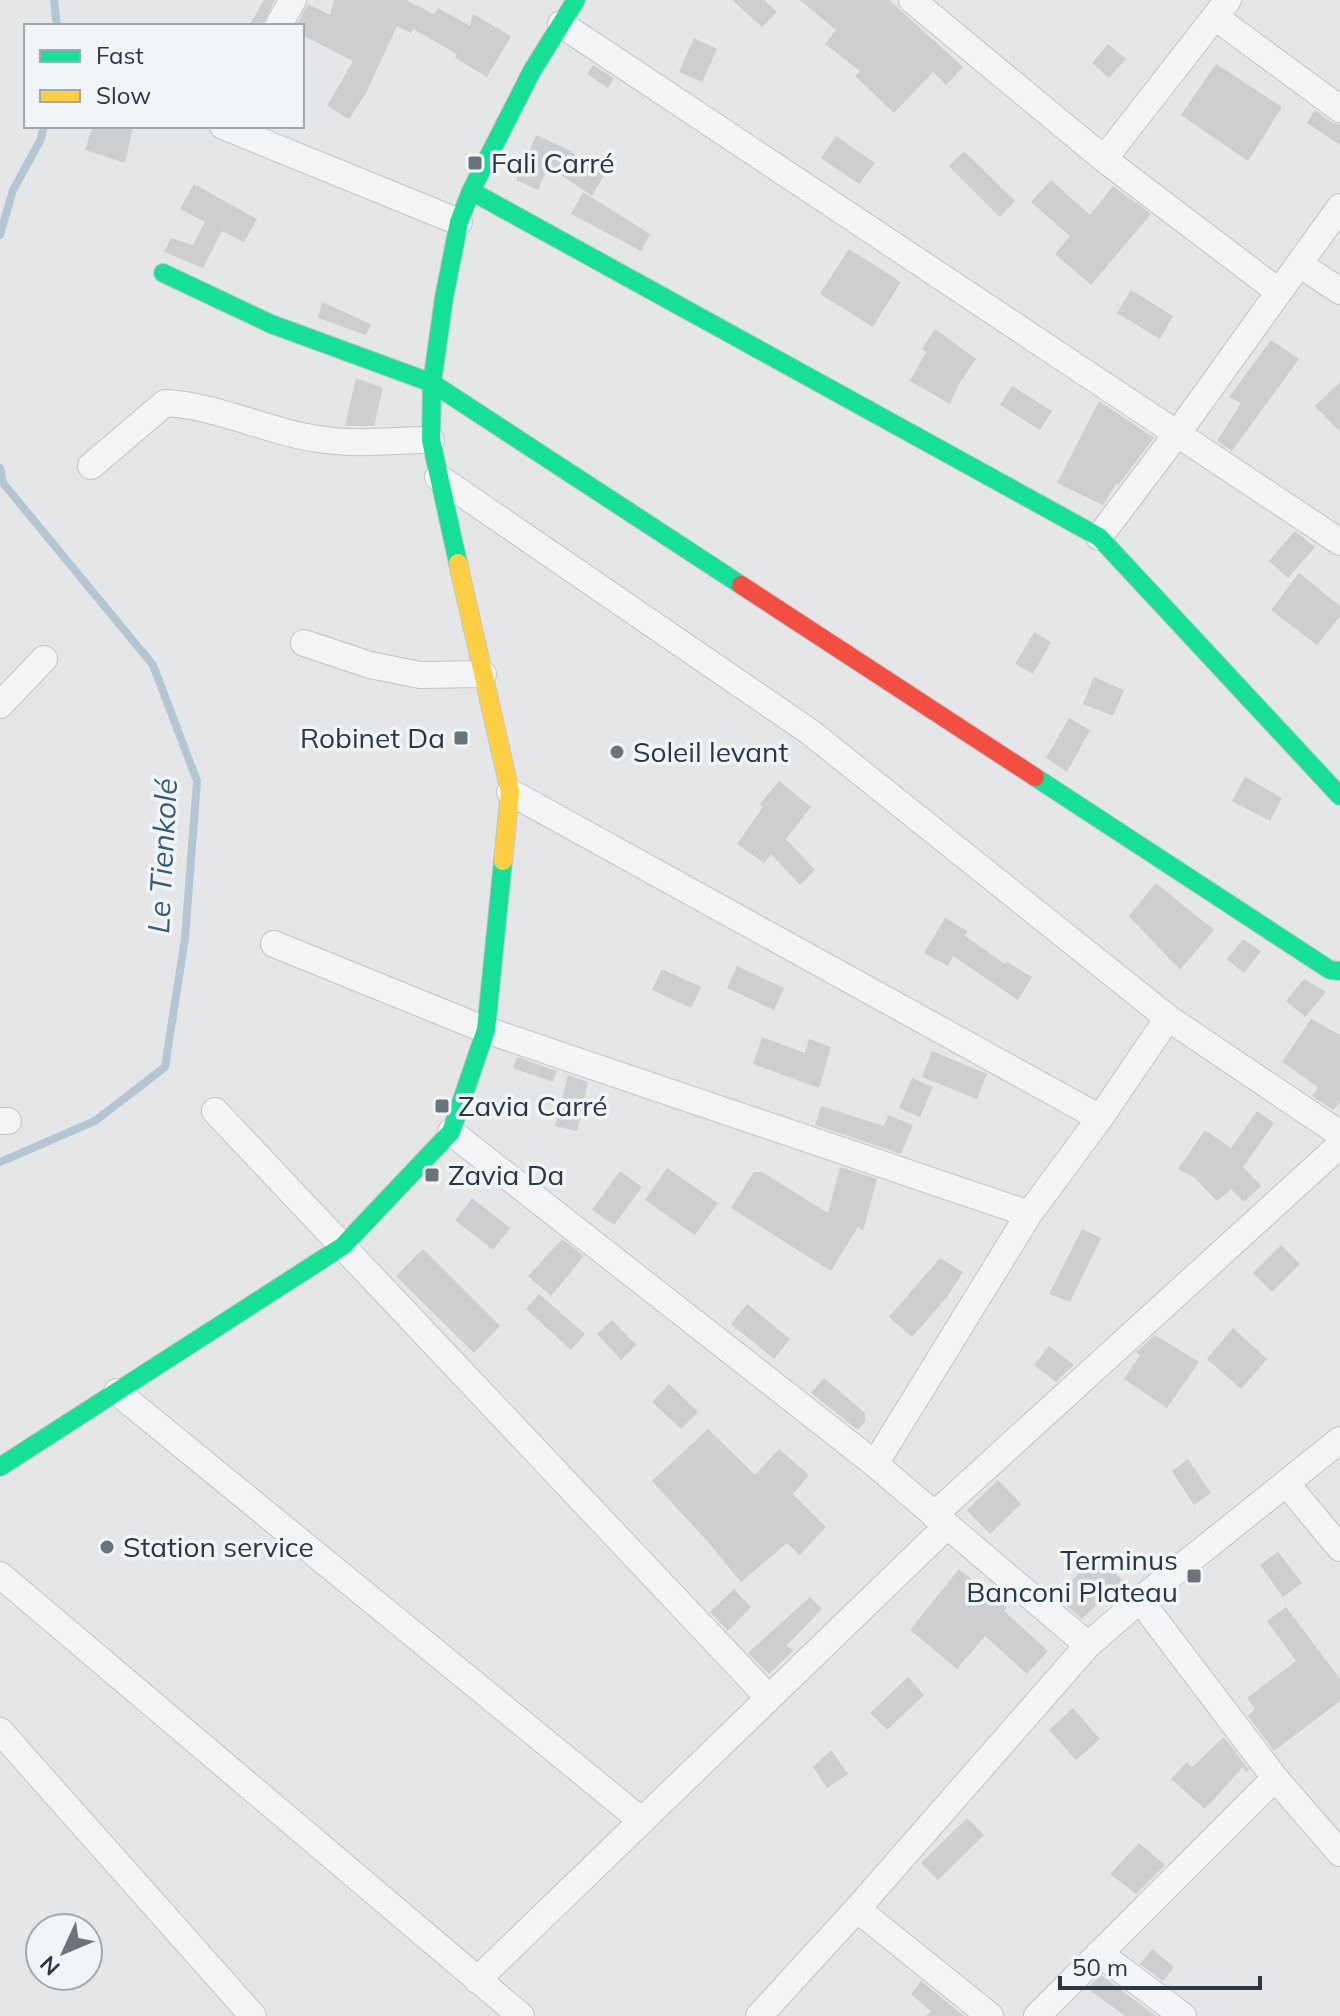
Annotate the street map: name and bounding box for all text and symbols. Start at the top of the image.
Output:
legend [24,24,304,128]
text: Fast [96,40,144,70]
text: Slow [96,80,151,110]
place label: Fali Carré [491,145,615,180]
marker: Fali Carré [466,154,484,172]
place label: Robinet Da [300,720,445,755]
marker: Robinet Da [452,729,470,747]
place label: Soleil levant [633,734,788,769]
marker: Soleil levant [608,743,626,761]
water label: Le Tienkolé [139,777,185,934]
place label: Zavia Carré [458,1088,608,1123]
marker: Zavia Carré [433,1097,451,1115]
place label: Zavia Da [448,1157,564,1192]
marker: Zavia Da [423,1166,441,1184]
place label: Station service [123,1529,314,1564]
marker: Station service [98,1538,116,1556]
place label: Terminus Banconi Plateau [966,1542,1178,1609]
marker: Terminus Banconi Plateau [1185,1567,1203,1585]
north arrow [24,1912,104,1992]
scale bar [1060,1940,1260,1990]
text: N [34,1950,65,1982]
text: 50 m [1072,1952,1128,1982]

